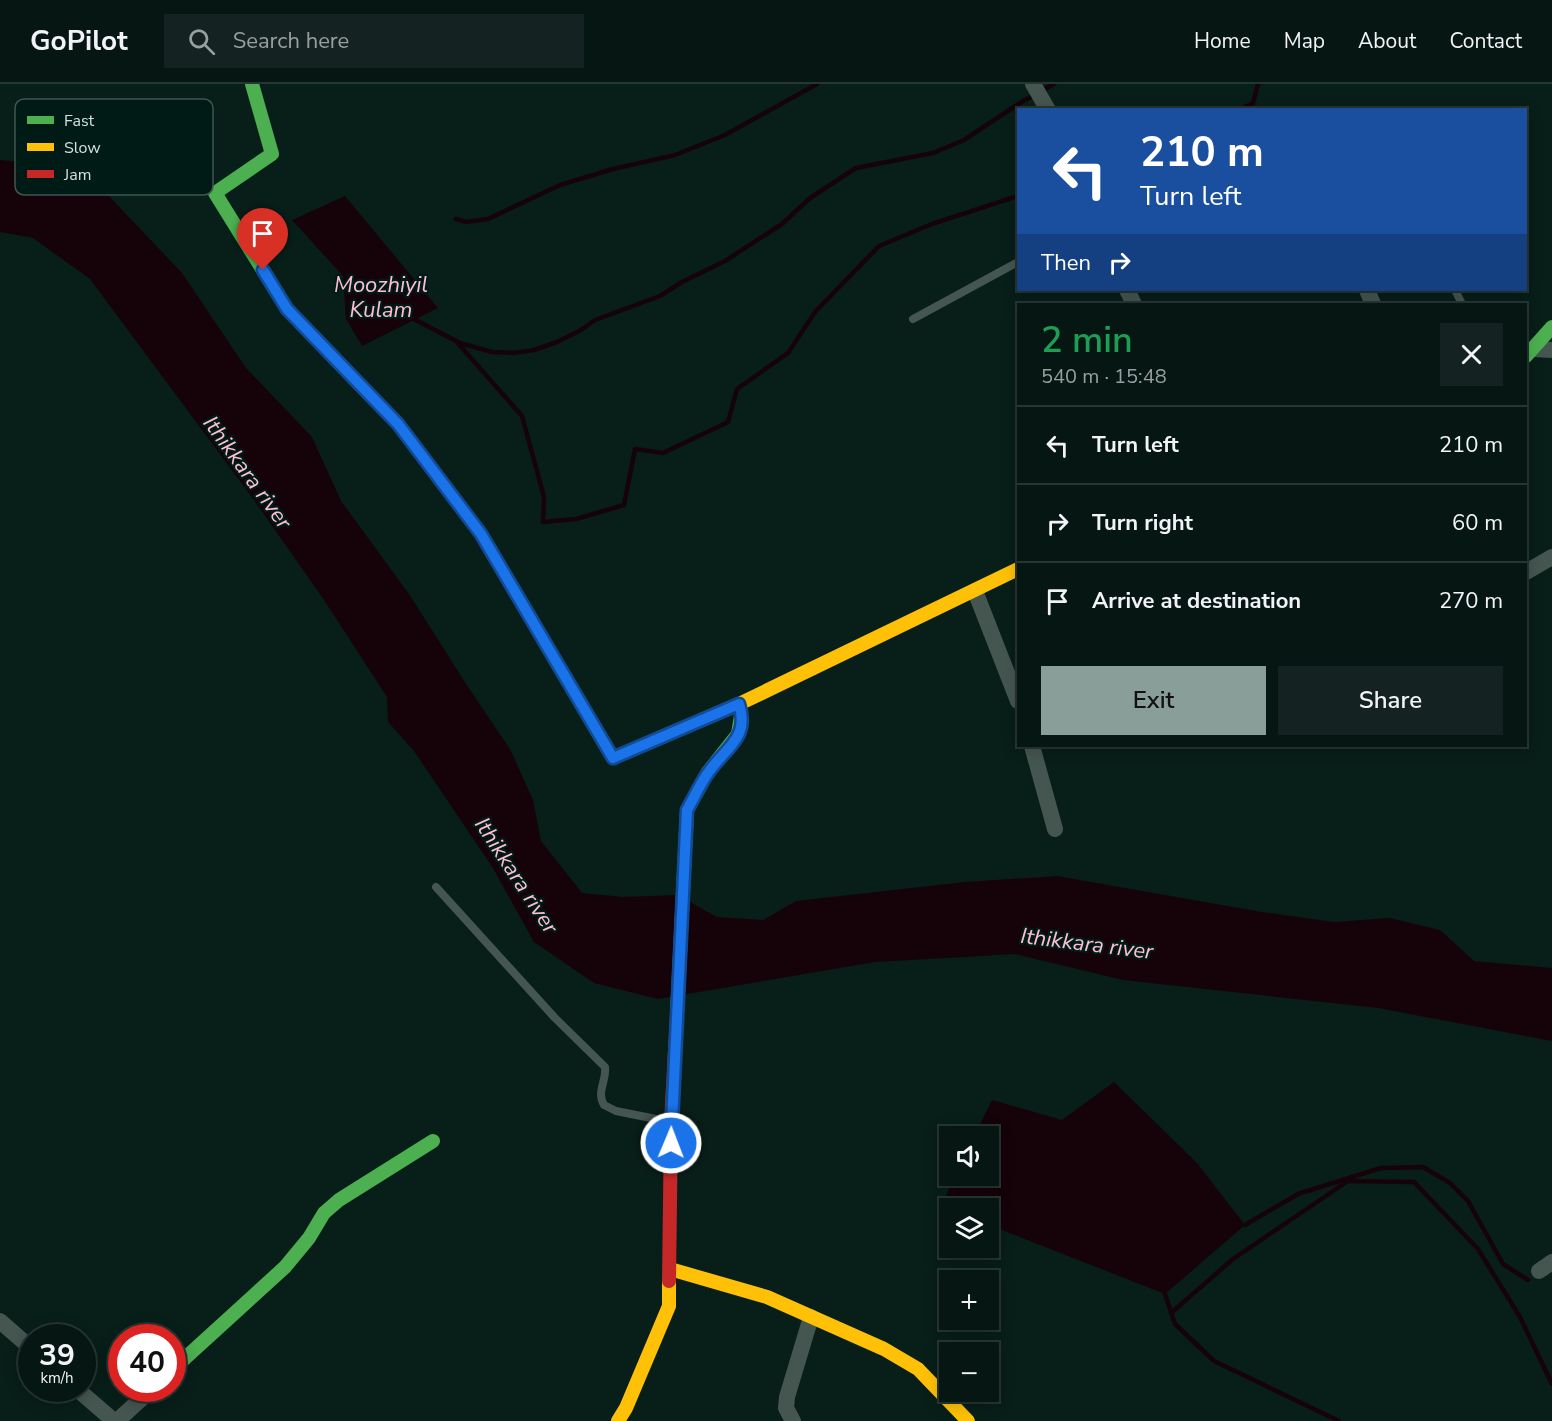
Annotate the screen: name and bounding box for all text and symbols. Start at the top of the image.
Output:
search box [164,14,584,68]
text: GoPilot [30,22,128,60]
icon: search [185,25,218,58]
text: Search here [233,26,349,56]
text: Home [1194,27,1251,55]
text: Map [1284,27,1325,55]
text: About [1358,27,1416,55]
text: Contact [1449,27,1522,55]
legend [15,99,213,195]
text: Fast [64,110,95,132]
text: 210 m [1140,124,1264,181]
icon: left [1041,132,1119,210]
text: Slow [64,137,101,159]
text: Jam [63,164,91,186]
text: Turn left [1140,178,1241,215]
pin [237,208,288,270]
icon: arrive [246,217,279,250]
icon: right [1103,246,1136,279]
text: Then [1041,248,1091,278]
water label: Moozhiyil Kulam [334,270,428,325]
text: 2 min [1041,316,1133,365]
button: close [1440,323,1503,386]
text: 540 m · 15:48 [1041,363,1167,390]
water label: Ithikkara river [196,410,299,536]
icon: left [1041,429,1074,462]
text: Turn left [1092,430,1179,460]
text: 210 m [1439,430,1503,460]
icon: right [1041,507,1074,540]
text: Turn right [1092,508,1193,538]
text: 60 m [1452,508,1503,538]
icon: arrive [1041,585,1074,618]
text: Arrive at destination [1092,586,1301,616]
text: 270 m [1439,586,1503,616]
button: Exit [1041,666,1266,735]
button: Share [1278,666,1503,735]
water label: Ithikkara river [467,811,566,941]
water label: Ithikkara river [1019,921,1156,967]
position arrow [639,1111,703,1175]
map controls [939,1126,999,1402]
button: sound [939,1126,999,1186]
button: layers [939,1198,999,1258]
button: + [939,1270,999,1330]
speed limit sign: 40 [108,1324,186,1402]
text: 39 [39,1335,75,1376]
button: − [939,1342,999,1402]
text: km/h [40,1368,74,1388]

